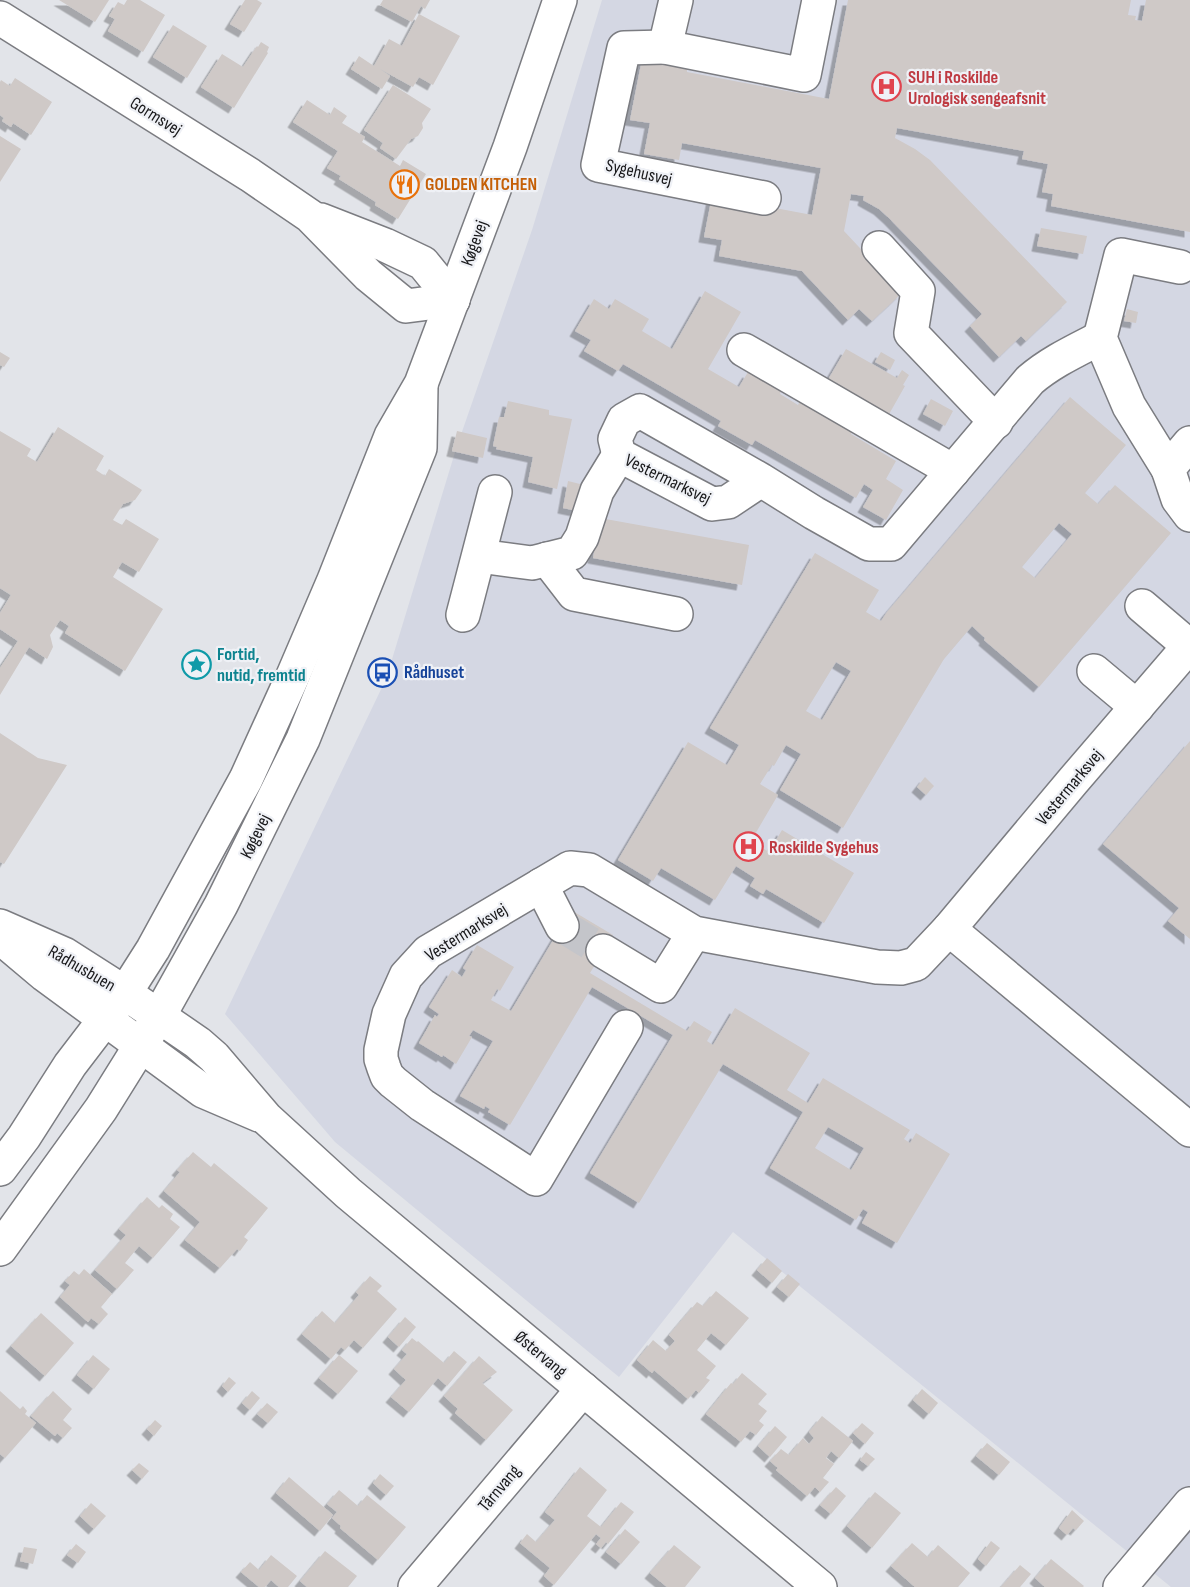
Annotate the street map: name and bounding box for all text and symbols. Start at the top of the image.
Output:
place label: SUH i Roskilde Urologisk sengeafsnit [908,67,1046,109]
hospital icon: SUH i Roskilde Urologisk sengeafsnit [871,71,903,103]
street label: Gormsvej [126,92,185,140]
street label: Sygehusvej [604,155,674,190]
restaurant icon: GOLDEN KITCHEN [388,168,420,200]
place label: GOLDEN KITCHEN [425,174,537,195]
street label: Køgevej [457,218,492,269]
street label: Vestermarksvej [621,450,714,509]
place label: Fortid, nutid, fremtid [217,644,306,686]
place icon: Fortid, nutid, fremtid [180,648,212,680]
bus stop icon: Rådhuset [367,656,399,688]
place label: Rådhuset [404,662,464,683]
street label: Vestermarksvej [1031,745,1107,830]
street label: Køgevej [236,811,275,862]
hospital icon: Roskilde Sygehus [732,831,764,863]
place label: Roskilde Sygehus [769,837,879,858]
street label: Vestermarksvej [421,899,511,966]
street label: Rådhusbuen [44,941,119,996]
street label: Østervang [510,1326,571,1382]
street label: Tårnvang [474,1461,525,1516]

